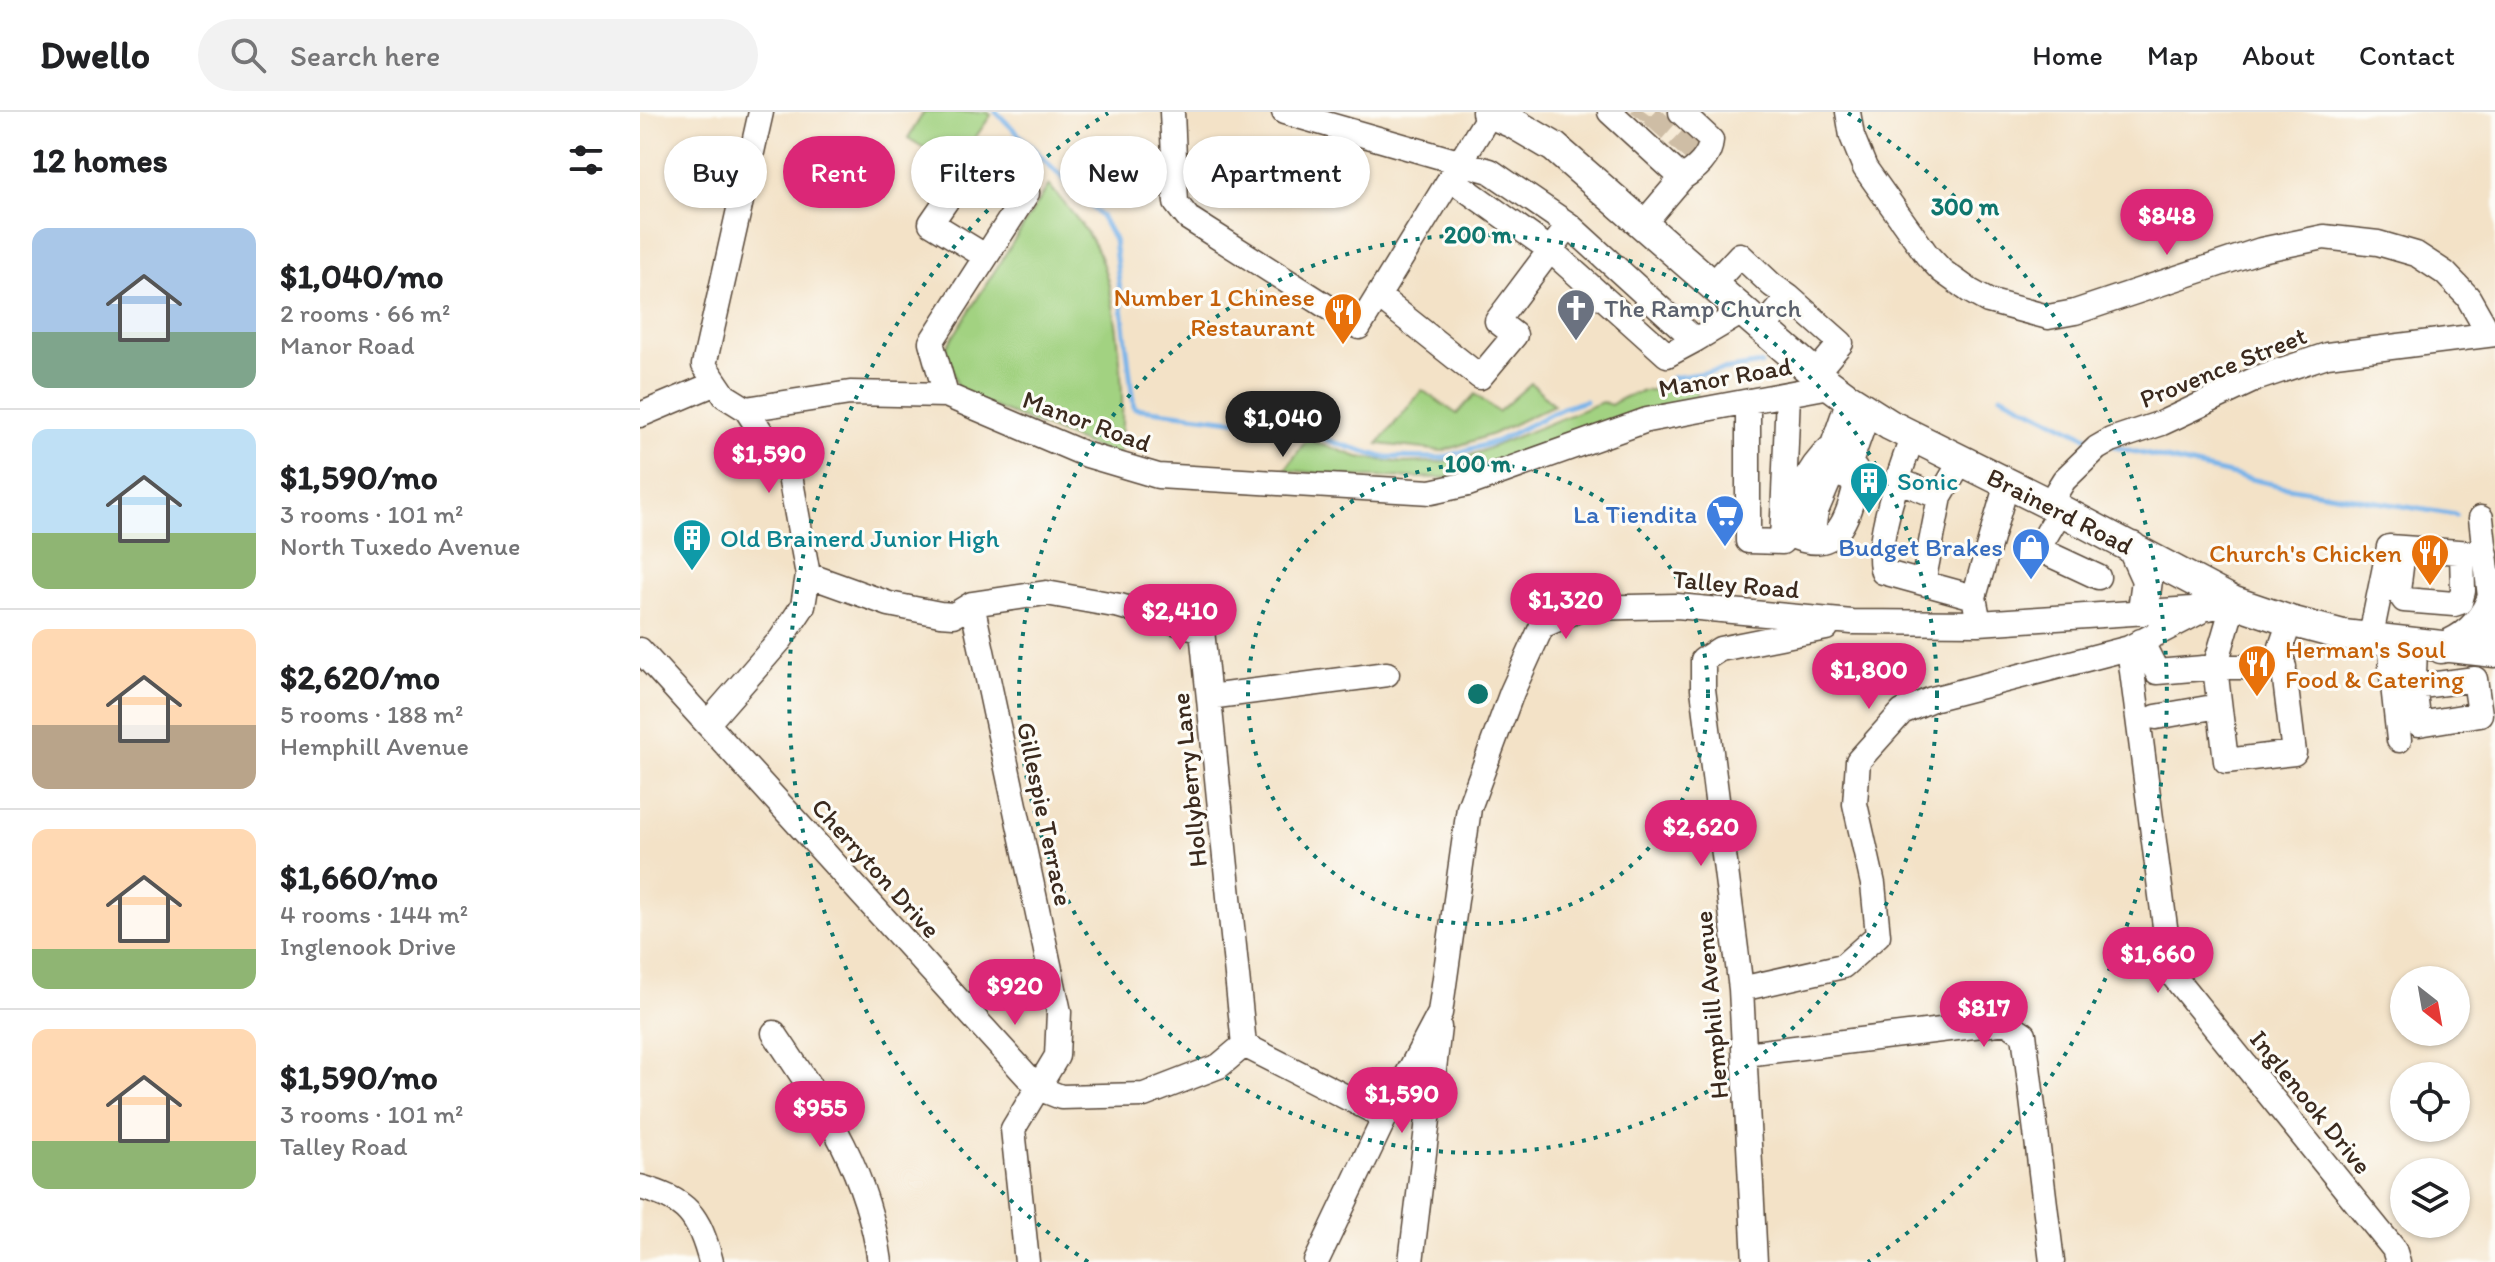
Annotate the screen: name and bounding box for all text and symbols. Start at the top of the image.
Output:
search box [198,19,758,91]
text: Dwello [40,32,150,78]
icon: search [226,33,270,77]
text: Search here [290,37,440,74]
text: Home [2032,38,2103,72]
text: Map [2147,38,2198,72]
text: About [2242,38,2315,72]
text: Contact [2359,38,2455,72]
chip: Buy [664,136,767,208]
chip: Rent [783,136,895,208]
chip: Filters [911,136,1044,208]
chip: New [1060,136,1167,208]
chip: Apartment [1183,136,1370,208]
icon: filters [564,138,608,182]
text: 12 homes [32,140,168,181]
pin: $848 [2120,189,2214,257]
text: 300 m [1931,192,2000,221]
text: $848 [2138,199,2196,231]
text: 200 m [1444,220,1513,249]
text: $1,040/mo [280,256,444,297]
icon: home [96,260,192,356]
place label: Number 1 Chinese Restaurant [1113,281,1315,343]
church icon: The Ramp Church [1555,287,1597,342]
restaurant icon: Number 1 Chinese Restaurant [1322,291,1364,346]
place label: The Ramp Church [1604,292,1801,324]
text: 2 rooms · 66 m² [280,297,450,329]
street label: Provence Street [2135,319,2311,415]
text: Manor Road [280,329,415,361]
street label: Manor Road [1656,350,1794,404]
street label: Manor Road [1018,383,1156,459]
pin: $1,040 [1218,391,1348,459]
text: $1,040 [1243,401,1323,433]
pin: $1,590 [704,427,834,495]
text: $1,590 [732,437,806,469]
text: 100 m [1445,449,1512,478]
text: $1,590/mo [280,457,438,498]
building icon: Sonic [1848,460,1890,515]
street label: Brainerd Road [1982,460,2139,562]
icon: home [96,461,192,557]
place label: Sonic [1897,465,1958,497]
supermarket icon: La Tiendita [1704,493,1746,548]
text: 3 rooms · 101 m² [280,498,463,530]
place label: La Tiendita [1573,498,1697,530]
building icon: Old Brainerd Junior High [671,517,713,572]
place label: Old Brainerd Junior High [720,522,999,554]
shop icon: Budget Brakes [2010,526,2052,581]
text: North Tuxedo Avenue [280,530,520,562]
place label: Budget Brakes [1838,531,2003,563]
restaurant icon: Church's Chicken [2409,532,2451,587]
place label: Church's Chicken [2209,537,2402,569]
street label: Talley Road [1671,563,1802,606]
pin: $1,320 [1501,573,1631,641]
text: $1,320 [1528,583,1604,615]
pin: $2,410 [1115,584,1245,652]
text: $2,410 [1142,594,1218,626]
place label: Herman's Soul Food & Catering [2285,633,2465,695]
pin: $1,800 [1804,643,1934,711]
restaurant icon: Herman's Soul Food & Catering [2236,643,2278,698]
text: $1,800 [1830,653,1908,685]
text: $2,620/mo [280,657,440,698]
icon: home [96,661,192,757]
centre of rings [1464,680,1492,708]
street label: Hollyberry Lane [1164,691,1214,869]
text: 5 rooms · 188 m² [280,698,463,730]
street label: Gillespie Terrace [1010,719,1080,909]
text: Hemphill Avenue [280,730,469,762]
street label: Cherryton Drive [805,791,947,945]
pin: $2,620 [1636,800,1766,868]
text: $2,620 [1663,810,1739,842]
text: $1,660/mo [280,857,438,898]
icon: home [96,861,192,957]
text: 4 rooms · 144 m² [280,898,468,930]
street label: Hemphill Avenue [1687,910,1735,1100]
pin: $1,660 [2093,927,2223,995]
text: Inglenook Drive [280,930,456,962]
text: $1,660 [2121,937,2195,969]
pin: $920 [968,959,1062,1027]
north arrow [2390,966,2470,1046]
map controls [2390,966,2470,1238]
text: $920 [987,969,1043,1001]
pin: $817 [1937,981,2031,1049]
text: $817 [1958,991,2010,1023]
street label: Inglenook Drive [2243,1023,2379,1181]
text: $1,590/mo [280,1057,438,1098]
icon: home [96,1061,192,1157]
button: locate [2390,1062,2470,1142]
pin: $1,590 [1337,1067,1467,1135]
text: $1,590 [1365,1077,1439,1109]
pin: $955 [773,1081,867,1149]
text: $955 [793,1091,847,1123]
text: 3 rooms · 101 m² [280,1098,463,1130]
text: Talley Road [280,1130,408,1162]
button: layers [2390,1158,2470,1238]

